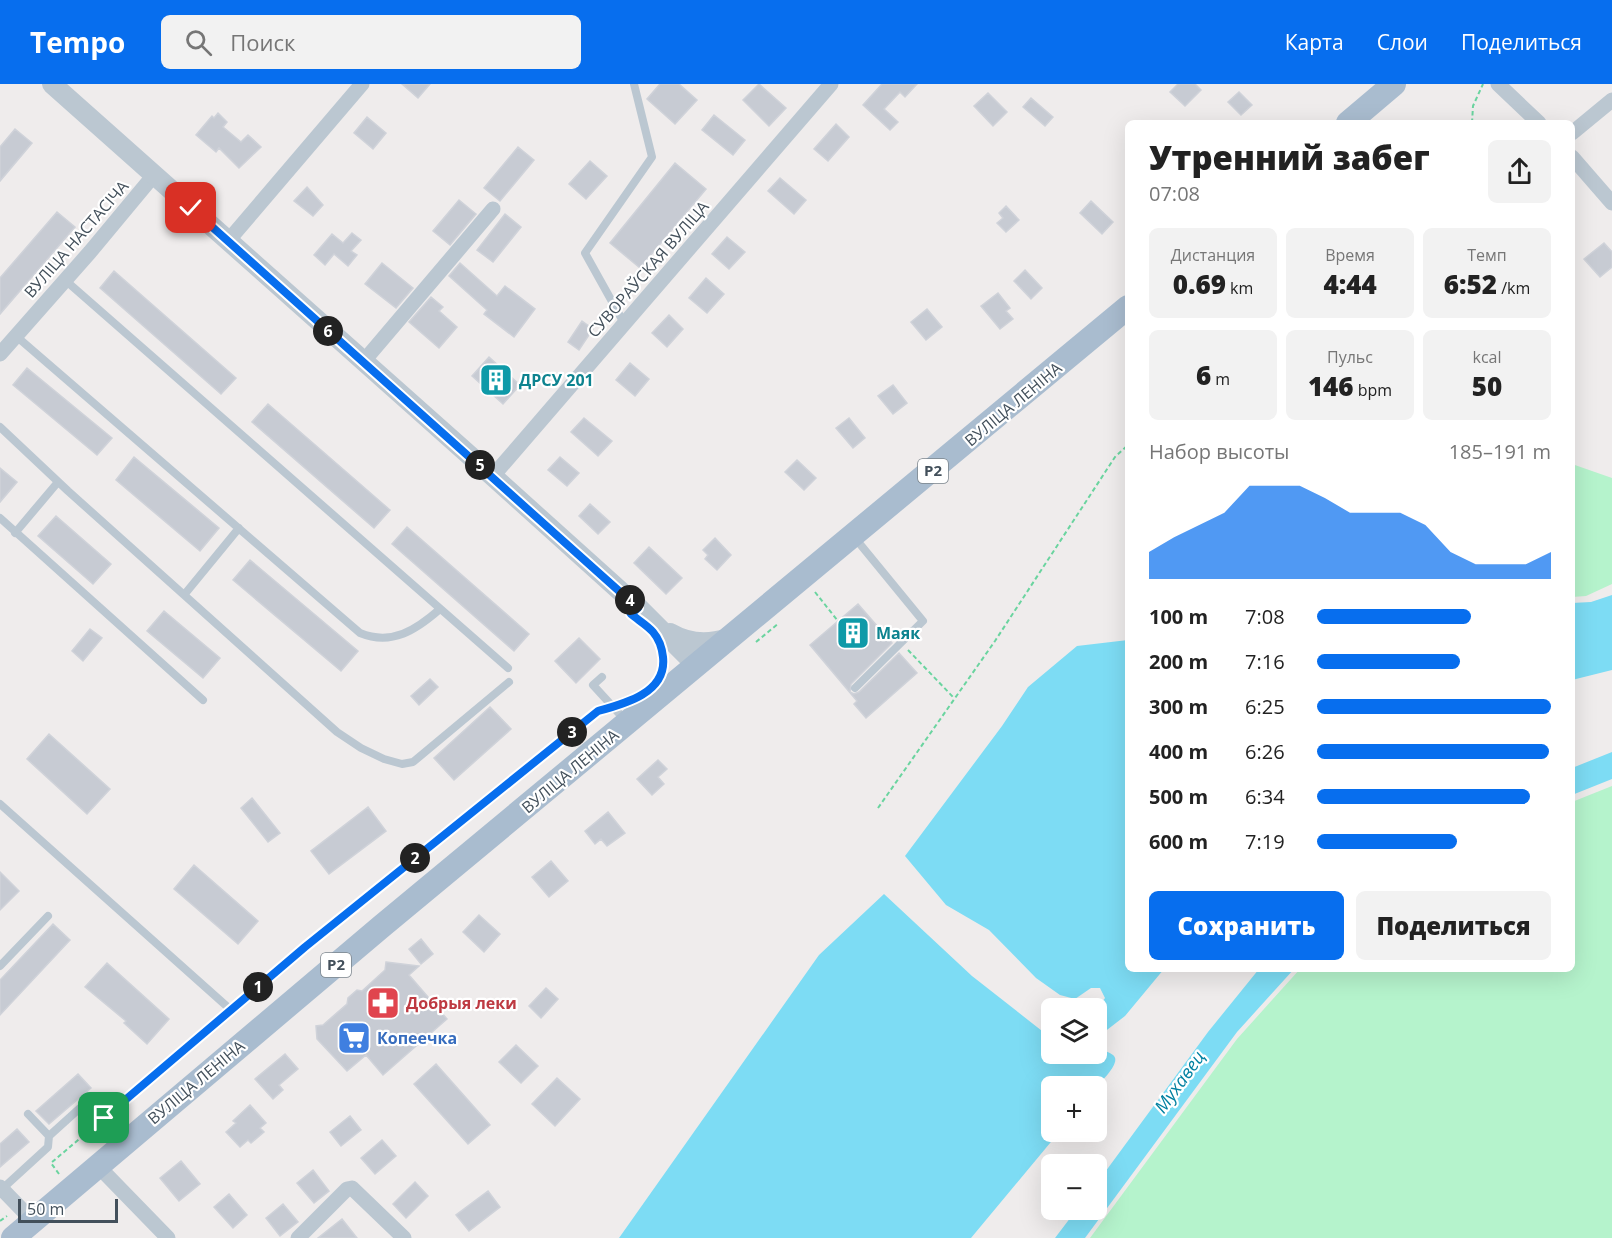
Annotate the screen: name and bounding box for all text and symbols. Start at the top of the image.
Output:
search box [161,15,581,69]
text: Tempo [30,23,125,61]
icon: search [182,26,215,59]
text: Поиск [230,27,295,57]
text: Карта [1285,28,1344,56]
text: Слои [1377,28,1428,56]
text: Поделиться [1461,28,1582,56]
text: Утренний забег [1149,135,1430,180]
button: share [1488,140,1551,203]
street label: ВУЛІЦА НАСТАСІЧА [19,175,134,302]
text: 07:08 [1149,180,1200,207]
pin [165,182,216,233]
icon: check [174,191,207,224]
street label: СУВОРАЎСКАЯ ВУЛІЦА [582,195,714,342]
text: Дистанция [1171,244,1255,266]
text: Время [1325,244,1375,266]
text: Темп [1467,244,1507,266]
text: 0.69 [1173,266,1226,302]
text: 4:44 [1323,266,1377,302]
text: 6:52 [1444,266,1497,302]
text: km [1226,277,1253,299]
text: /km [1497,277,1530,299]
pin: 6 [313,316,343,346]
text: 6 [323,320,333,342]
text: Пульс [1327,346,1373,368]
text: kcal [1473,346,1502,368]
street label: ВУЛІЦА ЛЕНІНА [960,356,1067,451]
text: 6 [1196,357,1211,393]
building icon: ДРСУ 201 [478,362,514,398]
text: m [1211,368,1230,390]
text: 146 [1308,368,1354,404]
text: 50 [1472,368,1502,404]
place label: ДРСУ 201 [519,369,594,391]
text: bpm [1354,379,1392,401]
text: Набор высоты [1149,438,1289,465]
text: 185–191 m [1449,438,1551,465]
pin: 5 [465,450,495,480]
text: 5 [475,454,485,476]
road number: Р2 [918,459,948,483]
pin: 4 [615,585,645,615]
text: 4 [625,589,635,611]
text: 100 m [1149,603,1208,630]
text: 7:08 [1245,603,1285,630]
building icon: Маяк [835,615,871,651]
place label: Маяк [876,622,920,644]
text: 200 m [1149,648,1208,675]
text: 7:16 [1245,648,1285,675]
text: 300 m [1149,693,1208,720]
text: 6:25 [1245,693,1285,720]
pin: 3 [557,717,587,747]
text: 3 [567,721,577,743]
street label: ВУЛІЦА ЛЕНІНА [517,723,624,818]
text: 400 m [1149,738,1208,765]
text: 6:26 [1245,738,1285,765]
text: 500 m [1149,783,1208,810]
text: 6:34 [1245,783,1285,810]
text: 600 m [1149,828,1208,855]
text: 7:19 [1245,828,1285,855]
pin: 2 [400,843,430,873]
text: 2 [410,847,420,869]
button: Сохранить [1149,891,1344,960]
button: Поделиться [1356,891,1551,960]
road number: Р2 [321,953,351,977]
pin: 1 [243,972,273,1002]
text: 1 [253,976,263,998]
pharmacy icon: Добрыя леки [365,985,401,1021]
place label: Добрыя леки [406,992,517,1014]
map controls [1041,998,1107,1220]
button: layers [1041,998,1107,1064]
supermarket icon: Копеечка [336,1020,372,1056]
place label: Копеечка [377,1027,457,1049]
street label: ВУЛІЦА ЛЕНІНА [143,1034,250,1129]
water label: Мухавец [1148,1045,1210,1117]
button: + [1041,1076,1107,1142]
pin [78,1092,129,1143]
icon: arrive [87,1101,120,1134]
button: − [1041,1154,1107,1220]
scale bar [18,1196,118,1224]
text: 50 m [27,1198,64,1220]

